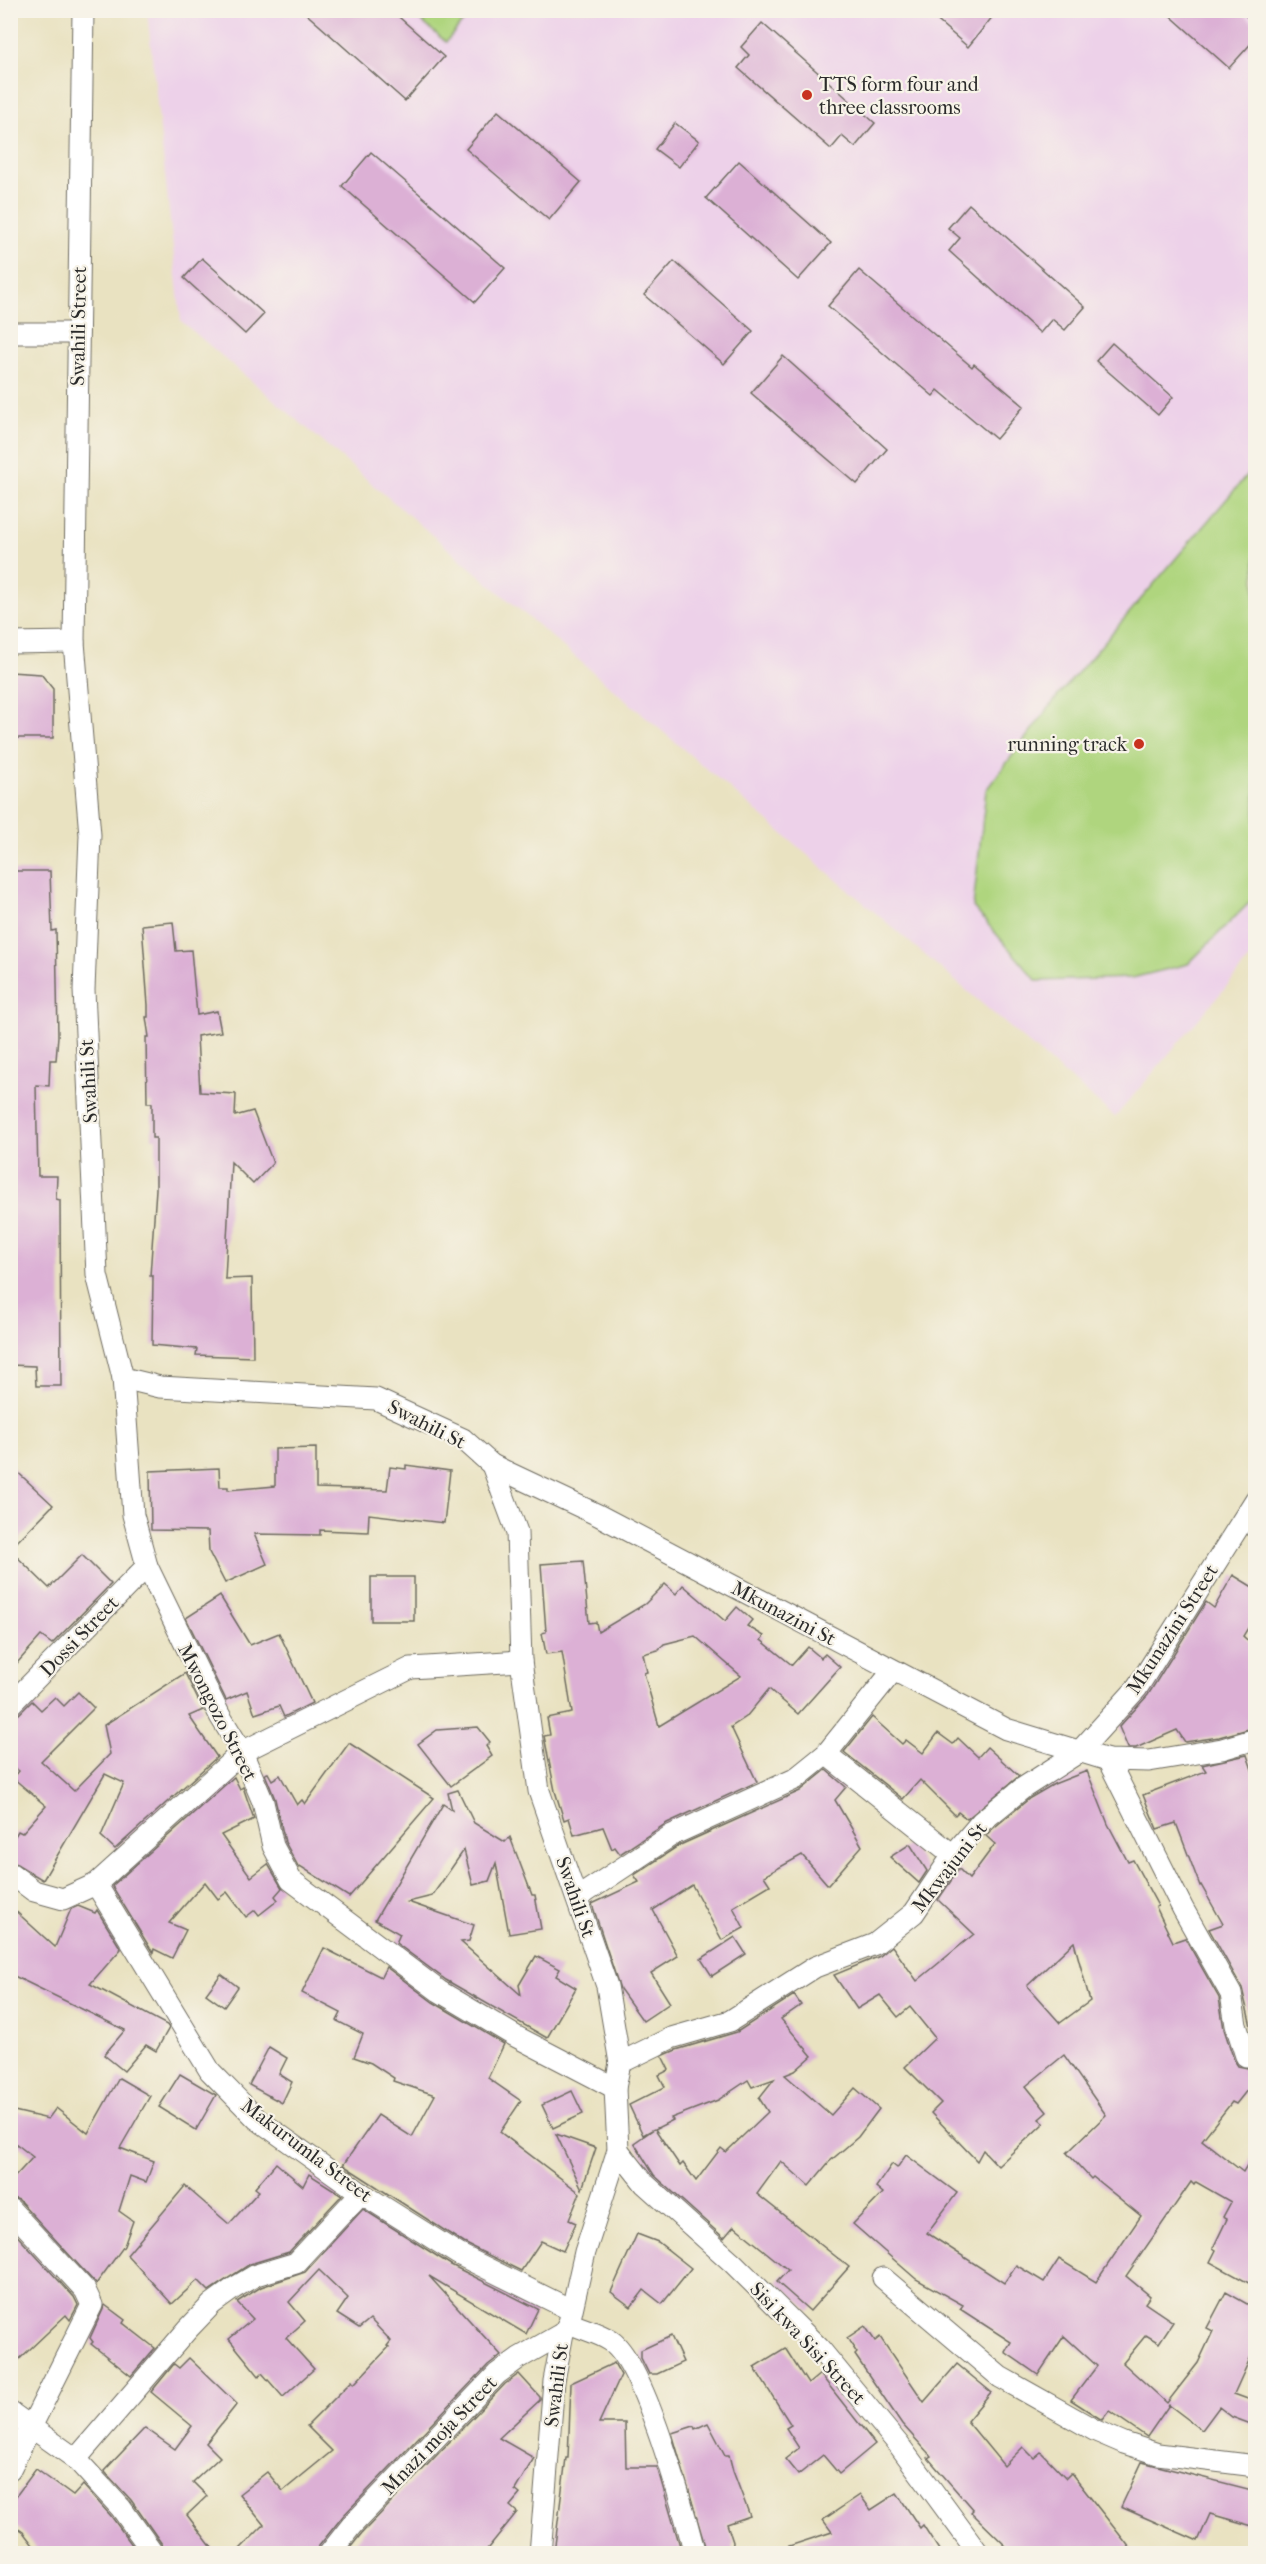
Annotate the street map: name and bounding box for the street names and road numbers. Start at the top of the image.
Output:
street label: Swahili Street [66,266,91,386]
street label: Swahili St [75,1038,102,1124]
street label: Swahili St [384,1395,470,1454]
street label: Mkunazini Street [1122,1560,1223,1698]
street label: Mkunazini St [728,1576,840,1651]
street label: Dossi Street [35,1591,123,1681]
street label: Mwongozo Street [173,1640,262,1785]
street label: Mkwajuni St [907,1818,992,1917]
street label: Swahili St [551,1854,600,1941]
street label: Makurumla Street [237,2094,377,2207]
street label: Sisi kwa Sisi Street [745,2277,870,2409]
street label: Swahili St [540,2342,573,2428]
street label: Mnazi moja Street [377,2371,502,2500]

